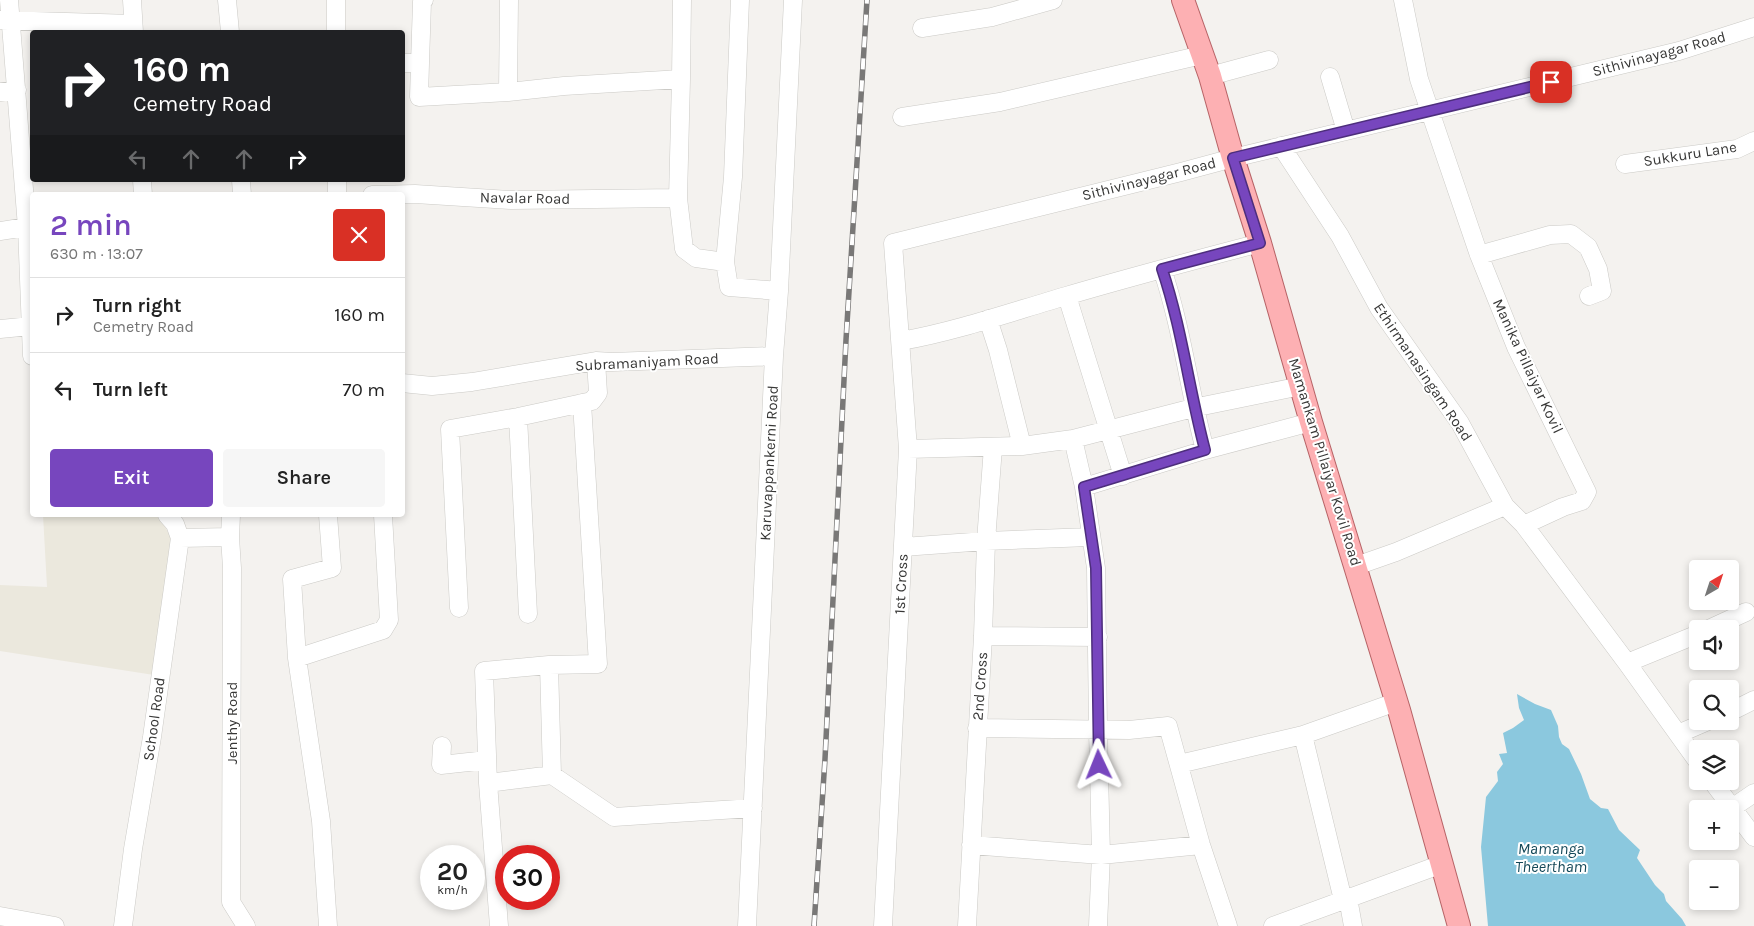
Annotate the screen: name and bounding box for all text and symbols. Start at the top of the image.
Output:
street label: Sithivinayagar Road [1590,28,1728,80]
text: 160 m [133,49,231,90]
icon: right [50,50,115,115]
pin [1530,61,1572,103]
icon: arrive [1537,68,1565,96]
text: Cemetry Road [133,91,272,117]
street label: Sukkuru Lane [1642,138,1738,170]
icon: left [124,145,152,173]
icon: ahead [177,145,205,173]
icon: ahead [230,145,258,173]
icon: right [283,145,311,173]
street label: Sithivinayagar Road [1080,154,1218,204]
street label: Navalar Road [480,188,570,208]
text: 2 min [50,207,132,243]
button: close [333,209,385,261]
text: 630 m · 13:07 [50,244,143,263]
text: Turn right [93,295,182,317]
street label: Manika Pillaiyar Kovil [1489,296,1567,436]
street label: Ethirmanasingam Road [1370,299,1476,445]
icon: right [50,301,78,329]
text: 160 m [334,304,385,326]
text: Cemetry Road [93,317,194,336]
street label: Subramaniyam Road [575,349,719,375]
street label: Mamankam Pillaiyar Kovil Road [1285,356,1365,568]
icon: left [50,376,78,404]
text: Turn left [93,379,168,401]
text: 70 m [343,379,385,401]
street label: Karuvappankerni Road [756,385,782,541]
button: Exit [50,449,213,507]
button: Share [223,449,385,507]
street label: 1st Cross [890,553,912,615]
north arrow [1689,560,1739,610]
map controls [1689,560,1739,910]
button: sound [1689,620,1739,670]
street label: 2nd Cross [969,651,991,721]
street label: School Road [139,676,169,762]
button: search [1689,680,1739,730]
street label: Jenthy Road [223,682,241,764]
position arrow [1072,738,1124,790]
button: layers [1689,740,1739,790]
button: + [1689,800,1739,850]
water label: Mamanga Theertham [1515,839,1587,876]
speed limit sign: 30 [495,845,560,910]
text: 20 [437,857,468,886]
button: − [1689,860,1739,910]
text: km/h [437,883,468,897]

